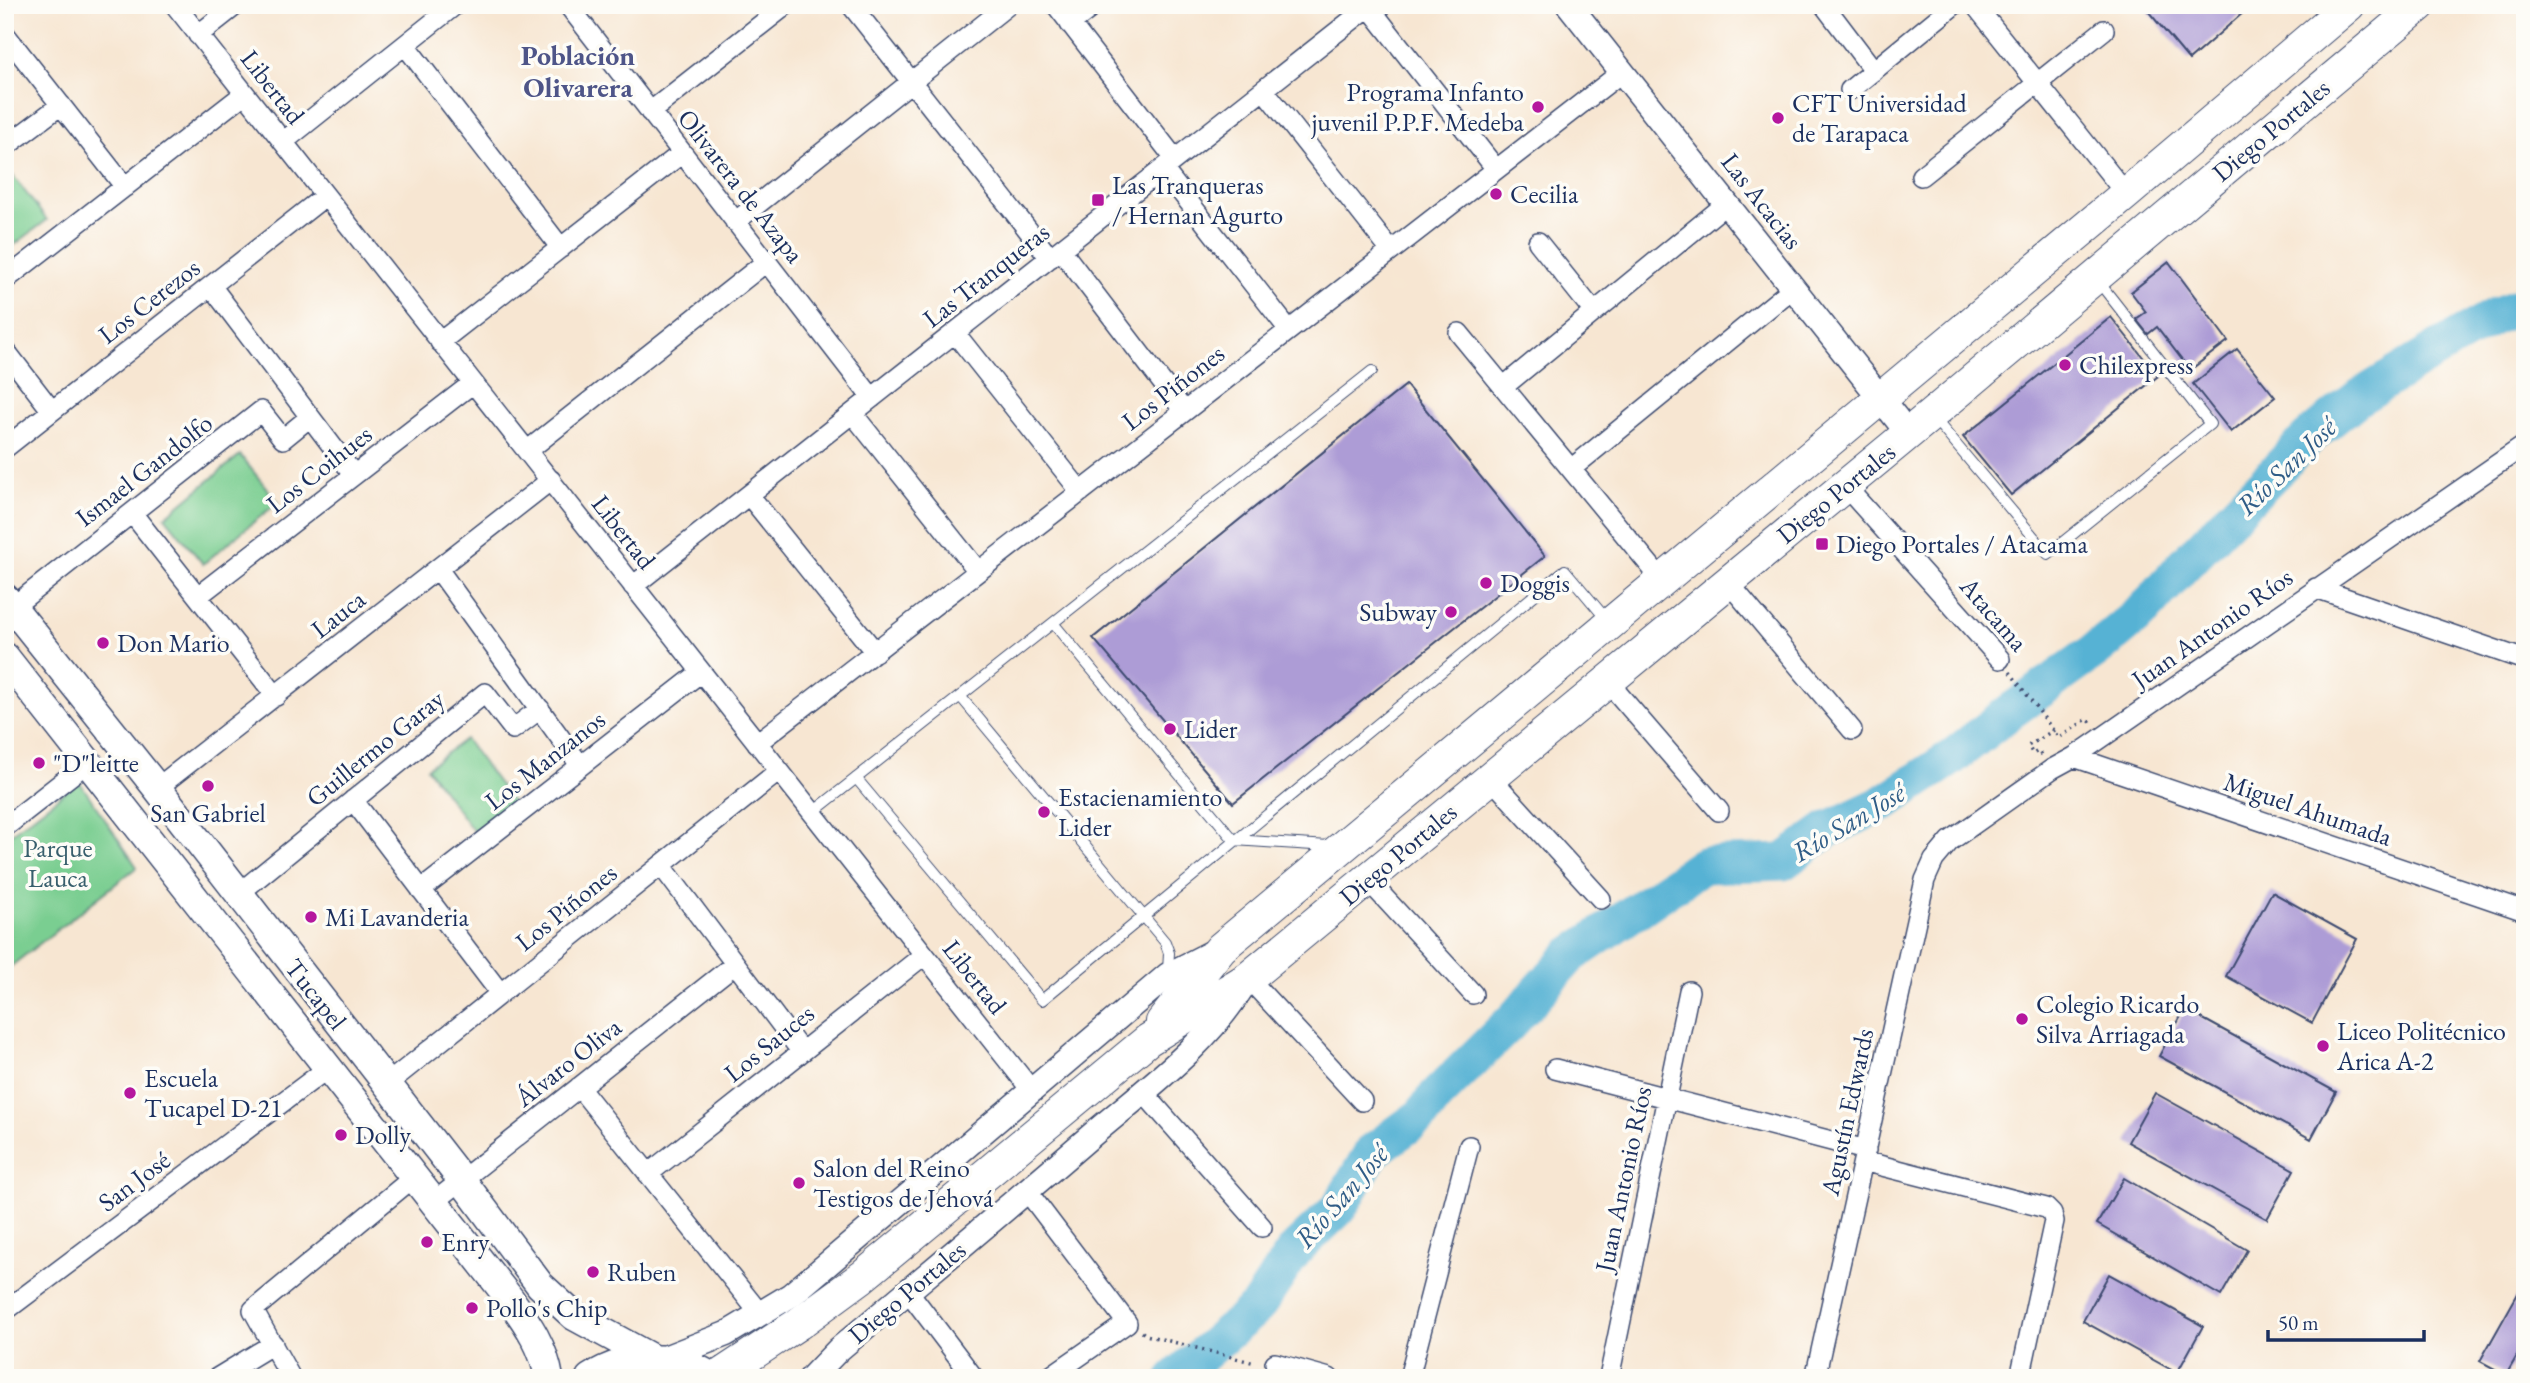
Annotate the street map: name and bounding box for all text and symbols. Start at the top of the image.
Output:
district label: Población Olivarera [521,37,635,105]
street label: Libertad [233,43,313,132]
street label: Diego Portales [2205,71,2337,189]
place label: Programa Infanto juvenil P.P.F. Medeba [1310,75,1525,139]
place label: CFT Universidad de Tarapaca [1792,86,1968,150]
marker: Programa Infanto juvenil P.P.F. Medeba [1530,99,1546,115]
street label: Olivarera de Azapa [670,102,812,270]
marker: CFT Universidad de Tarapaca [1770,110,1786,126]
street label: Las Acacias [1714,146,1810,256]
place label: Las Tranqueras / Hernan Agurto [1112,168,1283,232]
place label: Cecilia [1510,177,1579,211]
marker: Cecilia [1488,186,1504,202]
marker: Las Tranqueras / Hernan Agurto [1090,192,1106,208]
street label: Las Tranqueras [916,215,1056,335]
street label: Los Cerezos [91,251,207,351]
street label: Los Piñones [1115,336,1231,438]
place label: Chilexpress [2079,348,2194,382]
marker: Chilexpress [2057,357,2073,373]
street label: Ismael Gandolfo [69,406,219,534]
water label: Río San José [2228,408,2346,523]
street label: Los Coihues [259,417,379,521]
street label: Diego Portales [1770,435,1902,551]
street label: Libertad [584,488,664,577]
place label: Diego Portales / Atacama [1836,527,2089,561]
marker: Diego Portales / Atacama [1814,536,1830,552]
street label: Juan Antonio Ríos [2123,560,2299,697]
place label: Doggis [1500,566,1570,600]
street label: Atacama [1952,569,2036,659]
marker: Doggis [1478,575,1494,591]
street label: Lauca [304,582,373,646]
place label: Subway [1359,595,1438,629]
marker: Subway [1443,604,1459,620]
place label: Don Mario [117,626,230,660]
marker: Don Mario [95,635,111,651]
street label: Guillermo Garay [299,682,452,814]
street label: Los Manzanos [478,702,612,818]
place label: Lider [1184,712,1238,746]
marker: Lider [1162,721,1178,737]
place label: "D"leitte [53,746,139,780]
marker: "D"leitte [31,755,47,771]
street label: Miguel Ahumada [2219,764,2397,854]
water label: Río San José [1785,773,1913,870]
marker: San Gabriel [200,778,216,794]
place label: Estacienamiento Lider [1058,780,1222,844]
street label: Diego Portales [1332,795,1464,913]
place label: San Gabriel [150,796,266,830]
marker: Estacienamiento Lider [1036,804,1052,820]
park label: Parque Lauca [23,831,93,895]
street label: Los Piñones [508,856,624,958]
place label: Mi Lavanderia [325,900,469,934]
marker: Mi Lavanderia [303,909,319,925]
street label: Libertad [935,933,1015,1022]
street label: Tucapel [277,951,355,1037]
place label: Colegio Ricardo Silva Arriagada [2036,987,2199,1051]
street label: Los Sauces [717,996,821,1090]
street label: Álvaro Oliva [507,1009,629,1115]
marker: Colegio Ricardo Silva Arriagada [2014,1011,2030,1027]
place label: Liceo Politécnico Arica A-2 [2336,1014,2506,1078]
street label: Agustín Edwards [1812,1025,1881,1200]
marker: Liceo Politécnico Arica A-2 [2315,1038,2331,1054]
place label: Escuela Tucapel D-21 [144,1061,282,1125]
street label: Juan Antonio Ríos [1586,1083,1659,1277]
marker: Escuela Tucapel D-21 [122,1085,138,1101]
place label: Dolly [355,1118,412,1152]
marker: Dolly [333,1127,349,1143]
water label: Río San José [1286,1135,1397,1255]
street label: San José [91,1143,177,1219]
place label: Salon del Reino Testigos de Jehová [813,1151,994,1215]
marker: Salon del Reino Testigos de Jehová [791,1175,807,1191]
place label: Enry [441,1225,490,1259]
street label: Diego Portales [841,1233,973,1351]
marker: Enry [419,1234,435,1250]
place label: Ruben [607,1255,677,1289]
marker: Ruben [585,1264,601,1280]
place label: Pollo's Chip [486,1291,607,1325]
scale bar [2268,1299,2423,1343]
marker: Pollo's Chip [464,1300,480,1316]
text: 50 m [2278,1309,2319,1336]

